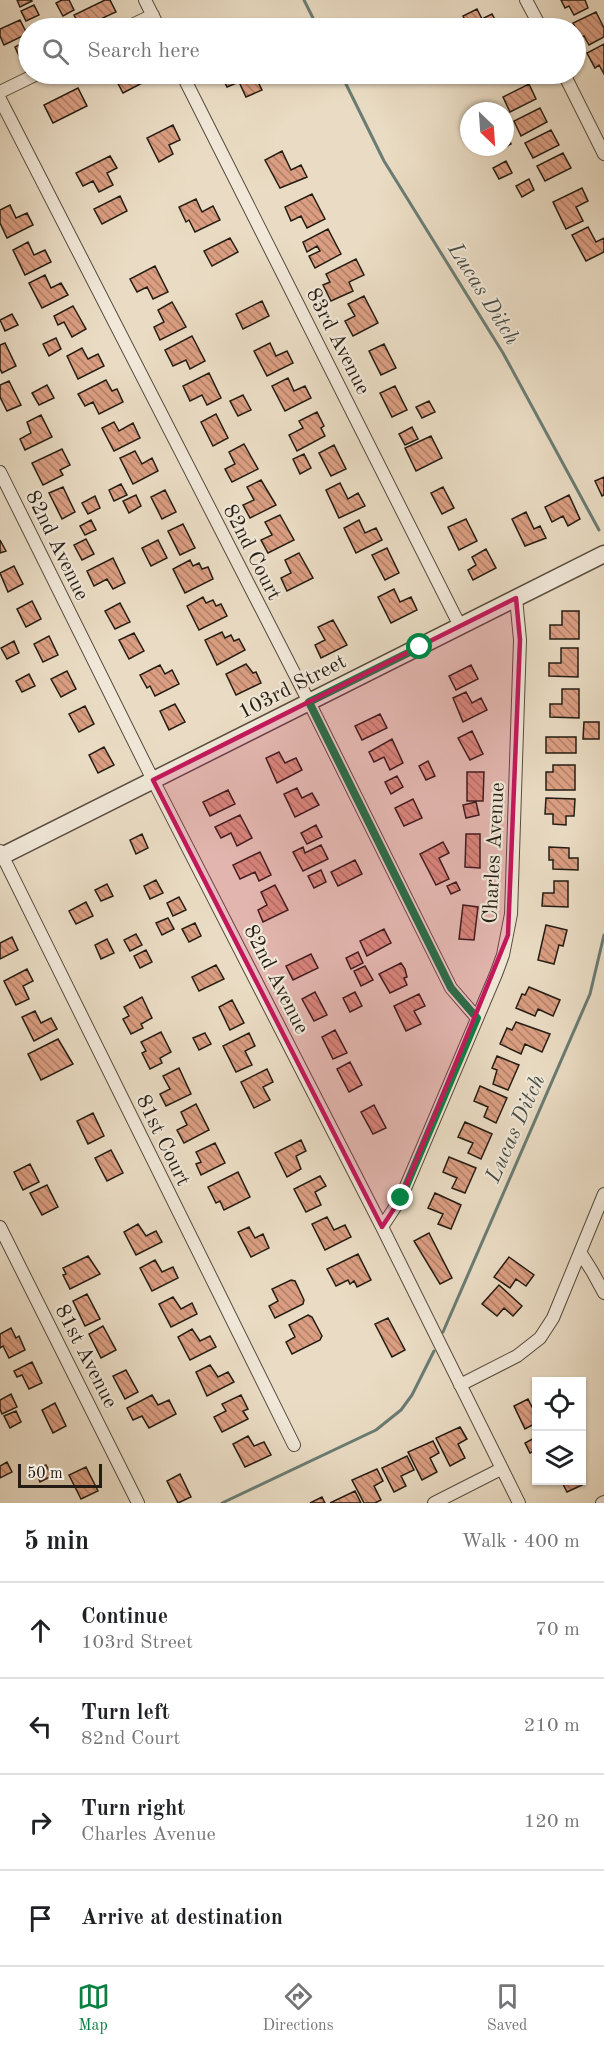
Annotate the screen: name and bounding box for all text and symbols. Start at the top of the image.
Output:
search box [18,18,586,84]
icon: search [39,35,72,68]
text: Search here [87,40,200,62]
north arrow [460,102,514,156]
water label: Lucas Ditch [443,238,523,349]
street label: 83rd Avenue [302,285,373,398]
street label: 82nd Avenue [21,487,92,604]
street label: 82nd Court [219,501,285,604]
route start [406,633,432,659]
street label: 103rd Street [235,651,350,723]
street label: Charles Avenue [480,782,509,924]
street label: 82nd Avenue [239,922,312,1038]
water label: Lucas Ditch [482,1072,549,1187]
street label: 81st Court [132,1092,194,1189]
route end [387,1184,413,1210]
street label: 81st Avenue [51,1301,121,1412]
map controls [532,1377,586,1485]
button: locate [532,1377,586,1431]
button: layers [532,1431,586,1485]
scale bar [18,1461,102,1488]
text: 50 m [27,1466,63,1482]
text: 5 min [24,1529,89,1555]
text: Walk · 400 m [461,1532,580,1552]
text: Continue [81,1606,168,1628]
icon: ahead [24,1614,57,1647]
text: 70 m [535,1620,580,1640]
text: 103rd Street [81,1633,193,1653]
text: Turn left [81,1702,170,1724]
icon: left [24,1710,57,1743]
text: 210 m [524,1716,580,1736]
text: 82nd Court [81,1729,180,1749]
text: Turn right [81,1798,185,1820]
icon: right [24,1806,57,1839]
text: 120 m [524,1812,580,1832]
text: Charles Avenue [81,1825,216,1845]
icon: arrive [24,1902,57,1935]
text: Arrive at destination [81,1907,283,1929]
tab: Map [77,1980,110,2036]
tab: Directions [263,1980,334,2036]
tab: Saved [487,1980,527,2036]

